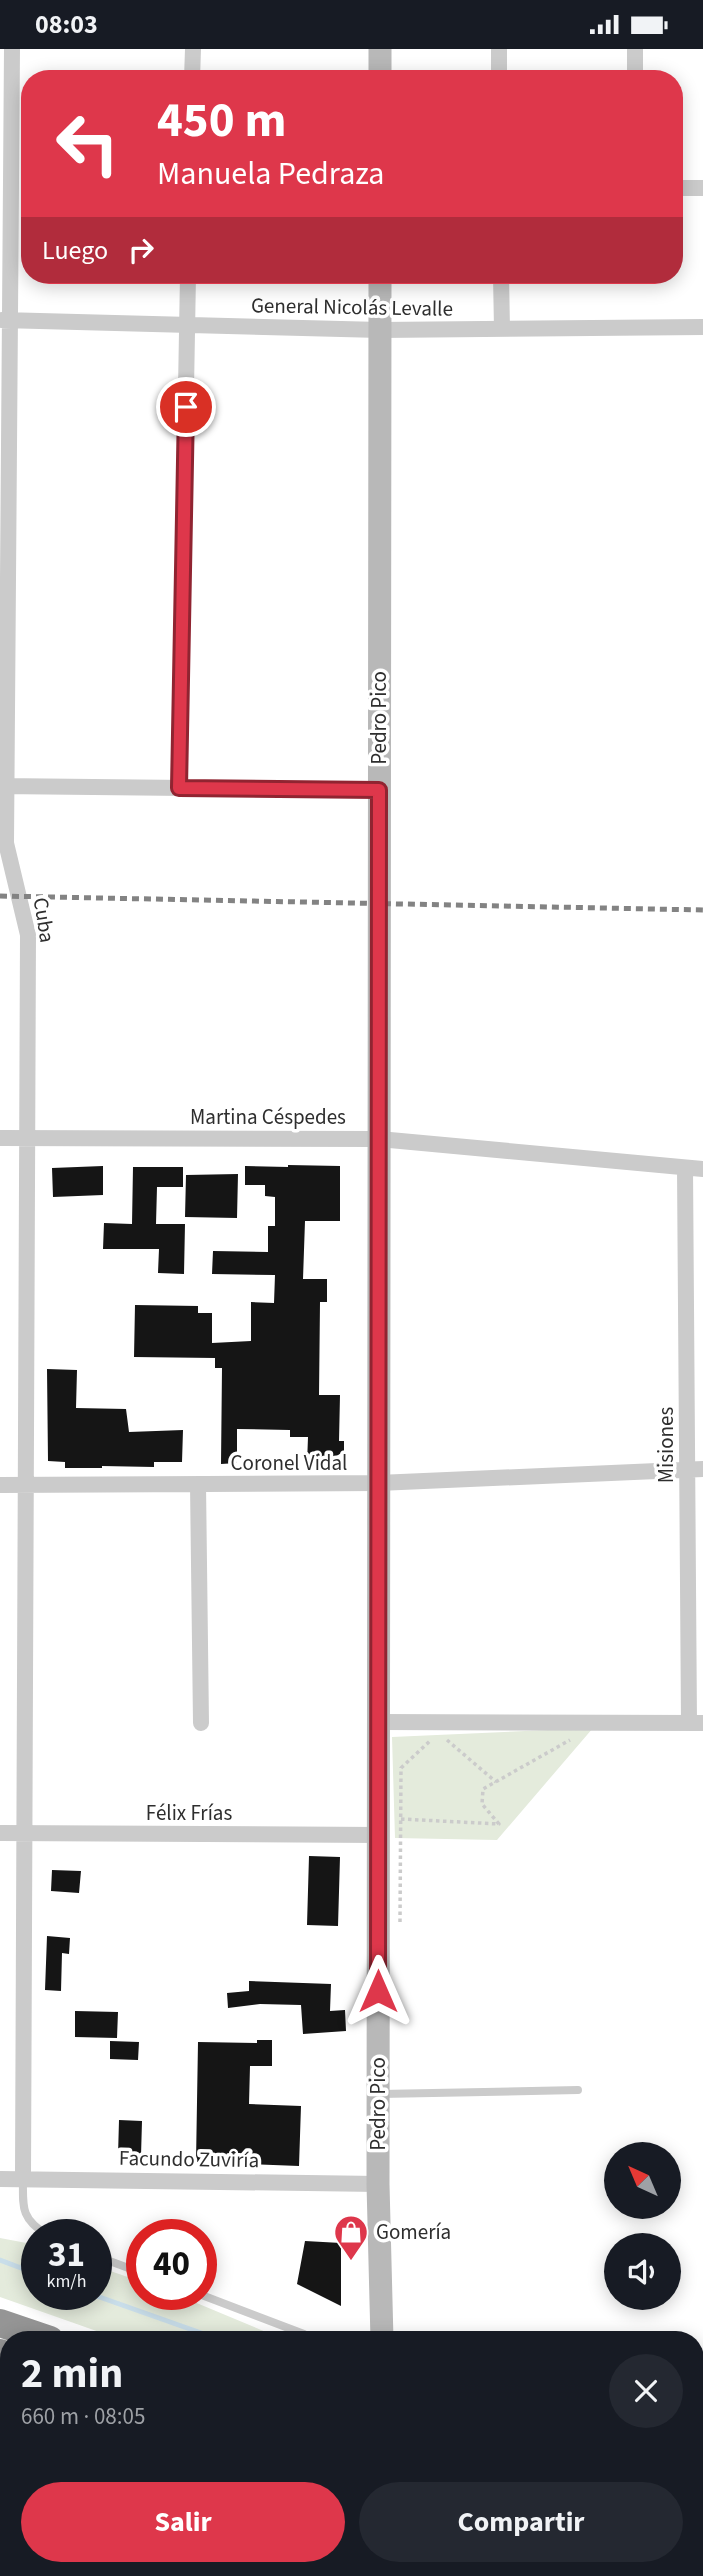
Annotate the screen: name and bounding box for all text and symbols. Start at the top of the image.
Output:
text: 08:03 [35,6,98,43]
text: 450 m [157,86,286,156]
icon: left [42,98,133,189]
text: Manuela Pedraza [157,151,384,197]
icon: right [122,231,160,269]
text: Luego [42,232,108,269]
street label: General Nicolás Levalle [251,290,453,324]
pin [156,377,216,437]
icon: arrive [167,388,205,426]
street label: Pedro Pico [364,671,394,765]
street label: Cuba [26,895,62,945]
street label: Martina Céspedes [190,1102,346,1132]
street label: Misiones [651,1407,681,1483]
street label: Coronel Vidal [231,1448,347,1478]
street label: Félix Frías [146,1798,232,1828]
position arrow [341,1954,415,2028]
street label: Pedro Pico [363,2057,393,2151]
north arrow [604,2142,681,2219]
map controls [604,2142,681,2310]
street label: Facundo Zuviría [119,2143,259,2175]
shop icon: Gomería [332,2213,370,2262]
place label: Gomería [376,2217,451,2247]
speed limit sign: 40 [126,2219,217,2310]
text: 31 [48,2230,85,2280]
button: sound [604,2233,681,2310]
text: km/h [47,2269,86,2294]
text: 2 min [21,2344,123,2404]
button: close [609,2354,683,2428]
text: 660 m · 08:05 [21,2400,145,2433]
button: Salir [21,2482,345,2562]
button: Compartir [359,2482,683,2562]

